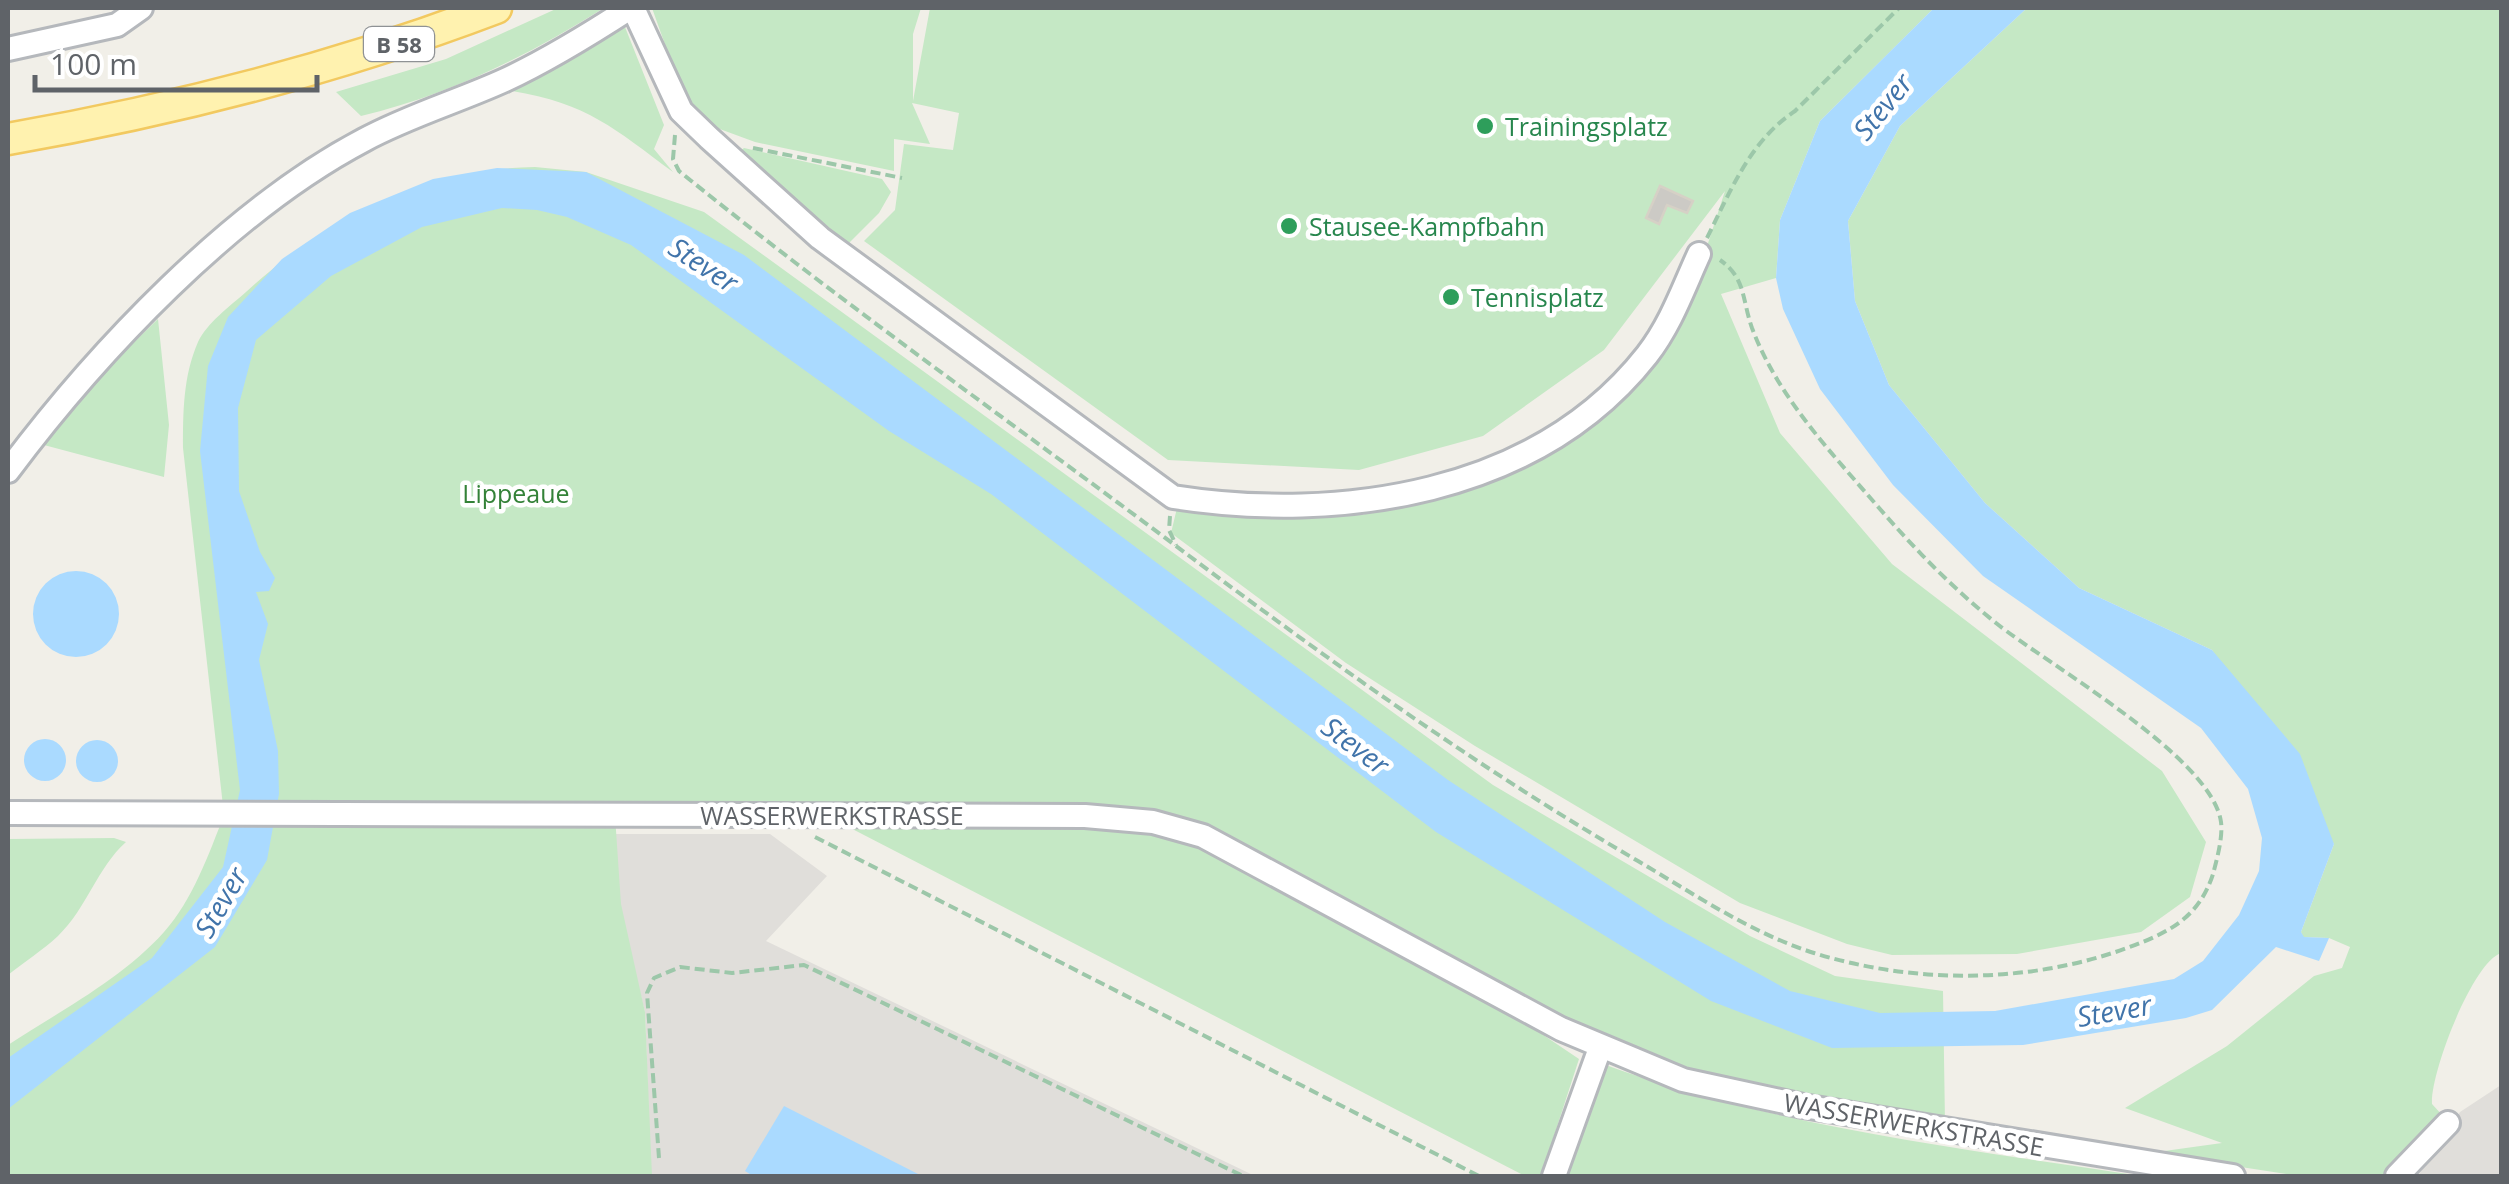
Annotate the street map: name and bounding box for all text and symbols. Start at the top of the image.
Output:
road number: B 58 [364,27,434,61]
scale bar [35,30,318,92]
text: 100 m [50,43,137,84]
water label: Stever [1844,64,1921,147]
place label: Trainingsplatz [1505,109,1668,143]
marker: Trainingsplatz [1474,115,1496,137]
place label: Stausee-Kampfbahn [1309,209,1545,243]
marker: Stausee-Kampfbahn [1278,215,1300,237]
water label: Stever [662,228,747,301]
place label: Tennisplatz [1471,280,1604,314]
marker: Tennisplatz [1440,286,1462,308]
park label: Lippeaue [462,476,570,510]
water label: Stever [1315,707,1398,783]
street label: WASSERWERKSTRASSE [700,798,964,832]
water label: Stever [185,859,256,944]
water label: Stever [2074,985,2155,1035]
street label: WASSERWERKSTRASSE [1781,1084,2047,1164]

